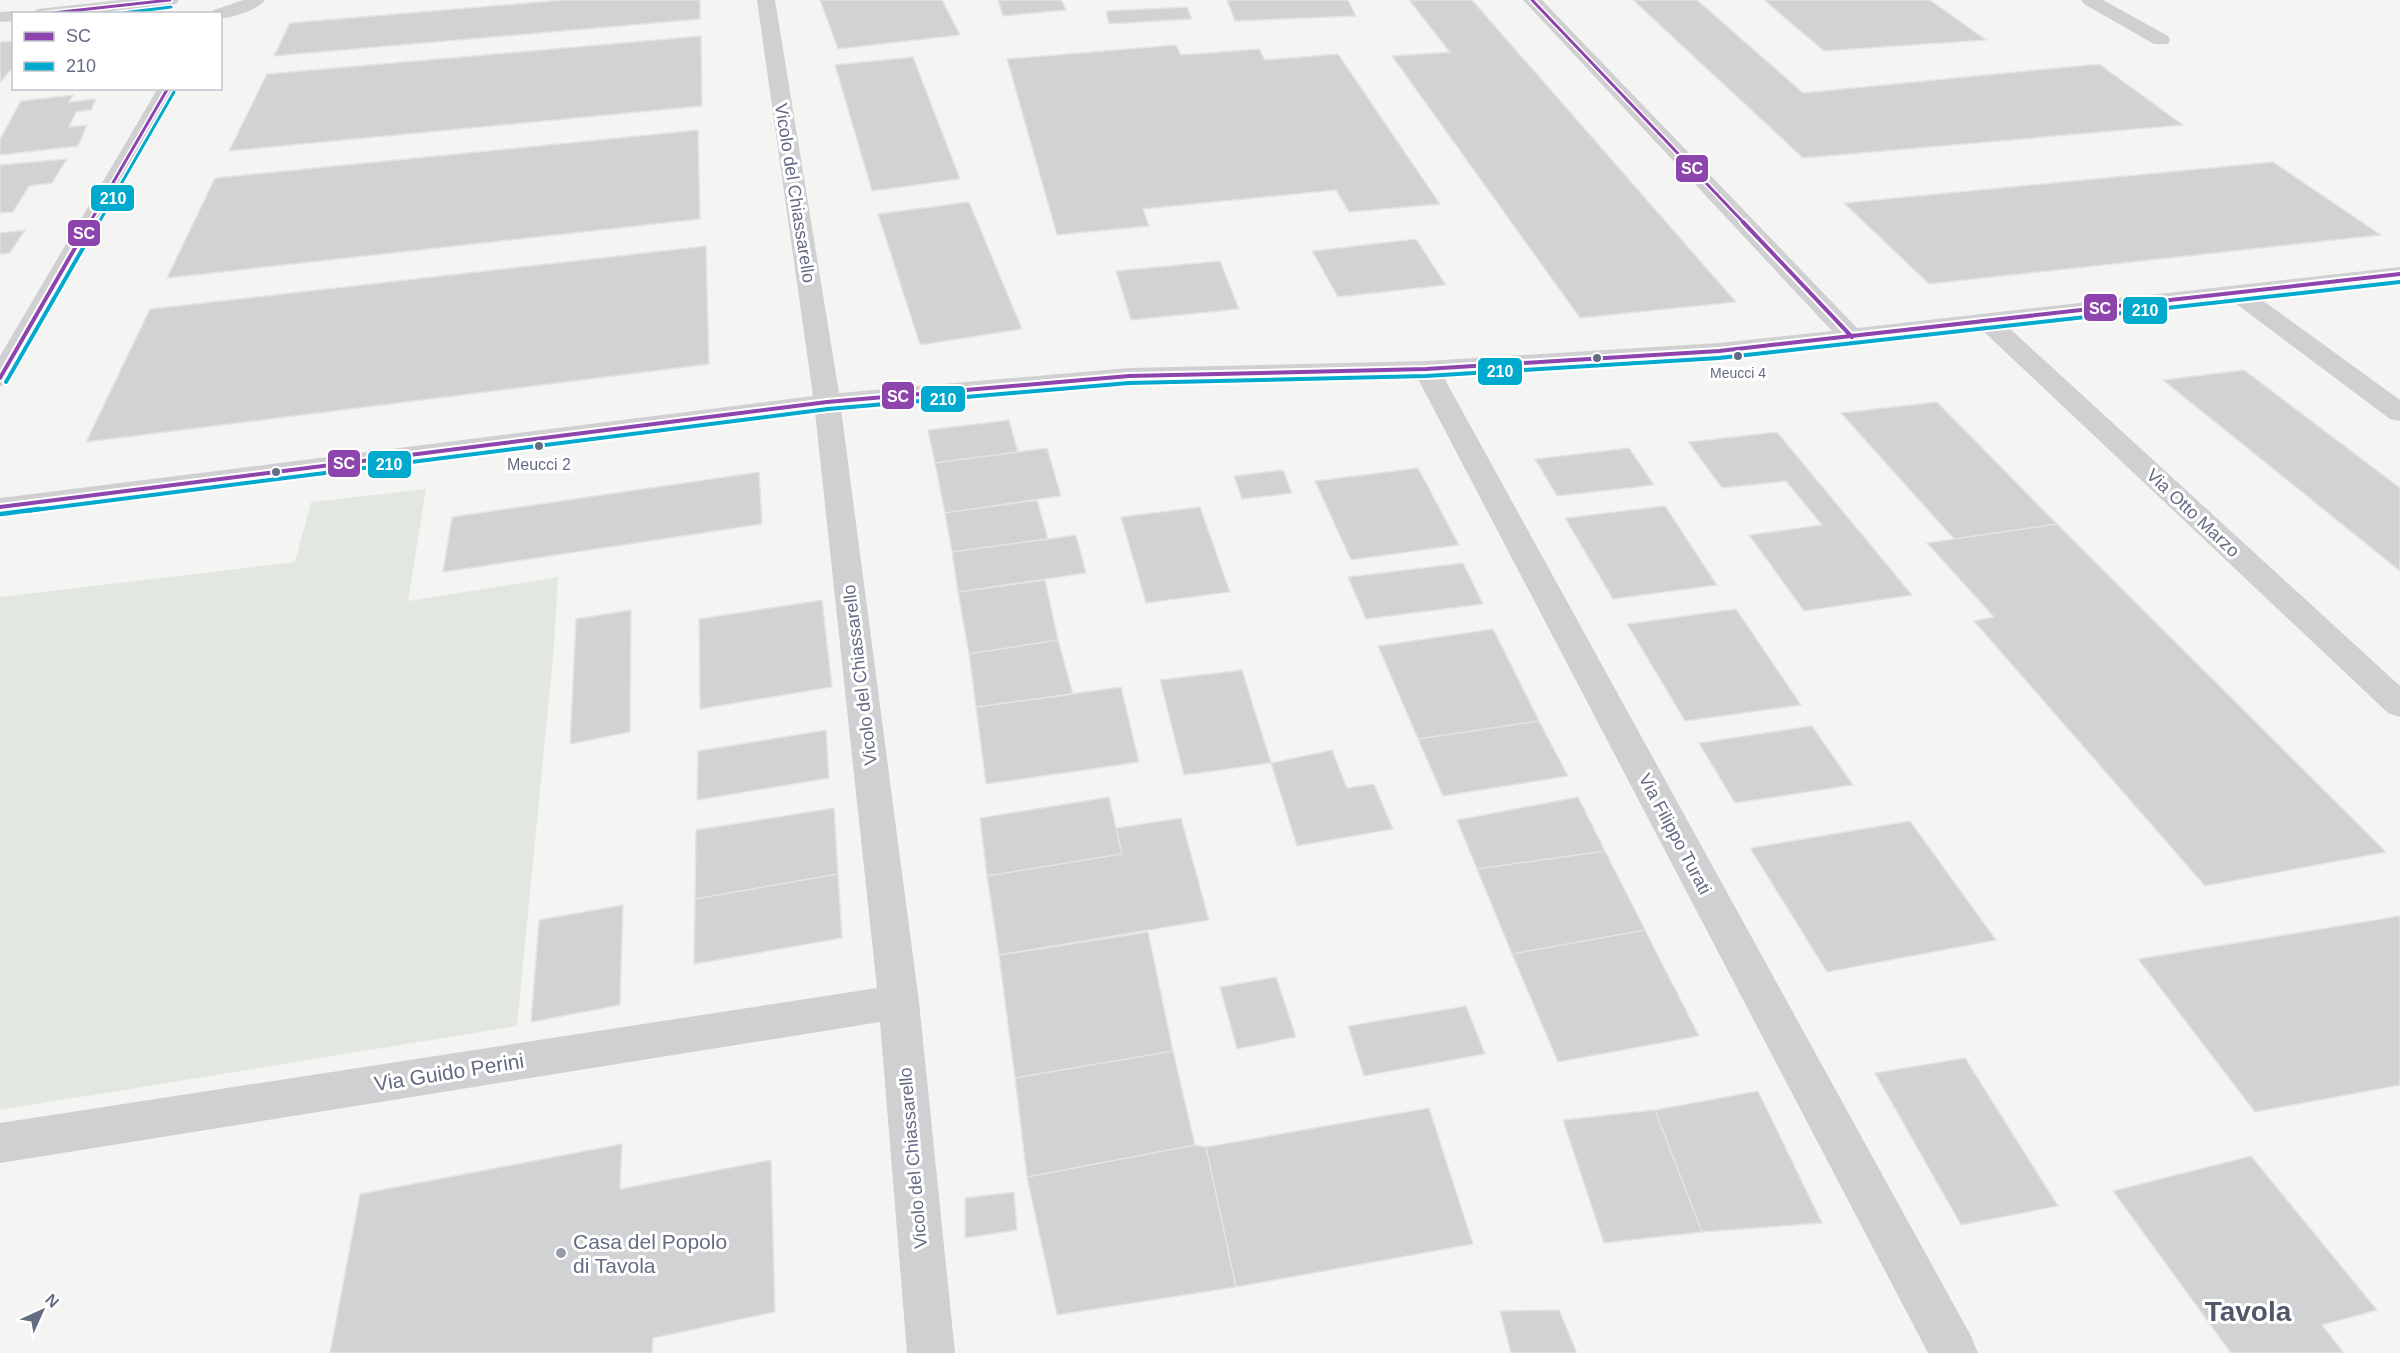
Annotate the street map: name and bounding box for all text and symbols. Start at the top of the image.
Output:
legend [12,12,222,90]
text: SC [66,26,91,46]
text: 210 [66,56,96,76]
street label: Vicolo del Chiassarello [771,102,819,284]
line badge: SC [1675,154,1709,183]
text: SC [1681,160,1704,177]
line badge: 210 [90,184,135,212]
text: 210 [100,190,126,207]
line badge: SC [67,219,101,247]
text: SC [73,225,96,242]
line badge: SC [2083,293,2118,322]
line badge: 210 [2122,296,2168,325]
text: SC [2089,300,2112,317]
text: 210 [2132,302,2158,319]
marker: Meucci 4 [1732,350,1744,362]
unlabelled marker [1591,352,1603,364]
line badge: 210 [1477,357,1523,386]
text: 210 [1487,363,1513,380]
place label: Meucci 4 [1710,365,1766,381]
line badge: SC [881,381,915,410]
line badge: 210 [920,385,966,413]
text: SC [887,388,910,405]
text: 210 [930,391,956,408]
marker: Meucci 2 [533,440,545,452]
line badge: SC [327,449,361,478]
line badge: 210 [367,450,412,479]
text: SC [333,455,356,472]
text: 210 [376,456,402,473]
place label: Meucci 2 [507,456,571,473]
street label: Via Otto Marzo [2142,465,2244,561]
unlabelled marker [270,466,282,478]
street label: Vicolo del Chiassarello [839,584,881,766]
street label: Via Filippo Turati [1635,770,1715,898]
street label: Via Guido Perini [372,1049,526,1095]
street label: Vicolo del Chiassarello [895,1067,931,1249]
place label: Casa del Popolo di Tavola [573,1230,727,1277]
marker: Casa del Popolo di Tavola [554,1246,568,1260]
north arrow [12,1281,72,1341]
text: N [42,1291,62,1311]
district label: Tavola [2205,1296,2292,1327]

